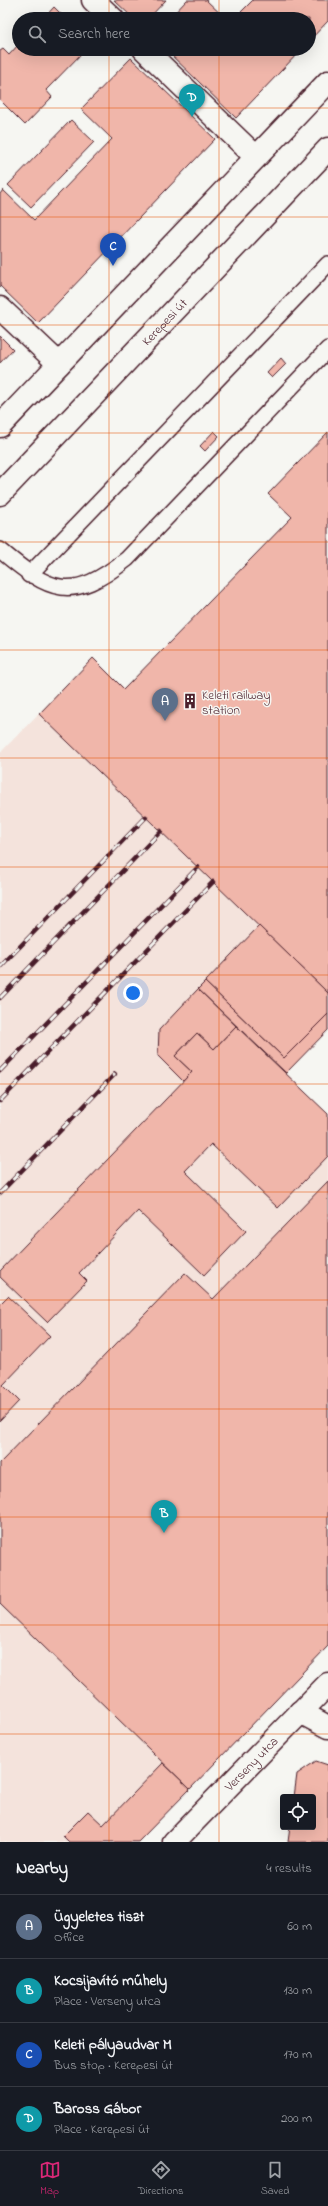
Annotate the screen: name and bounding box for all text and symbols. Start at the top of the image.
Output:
search box [12,12,316,56]
icon: search [26,23,48,45]
text: Search here [58,23,130,45]
pin: D [179,84,205,117]
pin: C [100,233,126,266]
street label: Kerepesi út [138,294,193,350]
place label: Keleti railway station [202,686,270,720]
pin: A [152,688,178,721]
building icon: Keleti railway station [181,692,199,710]
your location [123,983,143,1003]
pin: B [151,1500,177,1533]
street label: Verseny utca [220,1733,283,1797]
map controls [280,1794,316,1830]
button: locate [280,1794,316,1830]
text: Nearby [16,1856,68,1881]
text: 4 results [266,1859,312,1878]
text: Ügyeletes tiszt [54,1906,144,1928]
text: A [25,1917,33,1936]
text: 60 m [287,1917,312,1936]
text: Office [54,1928,84,1947]
text: Kocsijavító műhely [54,1970,167,1992]
text: B [25,1981,33,2000]
text: 130 m [284,1981,312,2000]
text: Place · Verseny utca [54,1992,161,2011]
text: Keleti pályaudvar M [54,2034,172,2056]
text: C [25,2045,33,2064]
text: 170 m [284,2045,312,2064]
text: Bus stop · Kerepesi út [54,2056,173,2075]
text: Baross Gábor [54,2098,141,2120]
text: D [24,2109,34,2128]
text: 200 m [281,2109,312,2128]
text: Place · Kerepesi út [54,2120,150,2139]
tab: Map [39,2159,61,2199]
tab: Directions [138,2159,183,2199]
tab: Saved [261,2159,289,2199]

